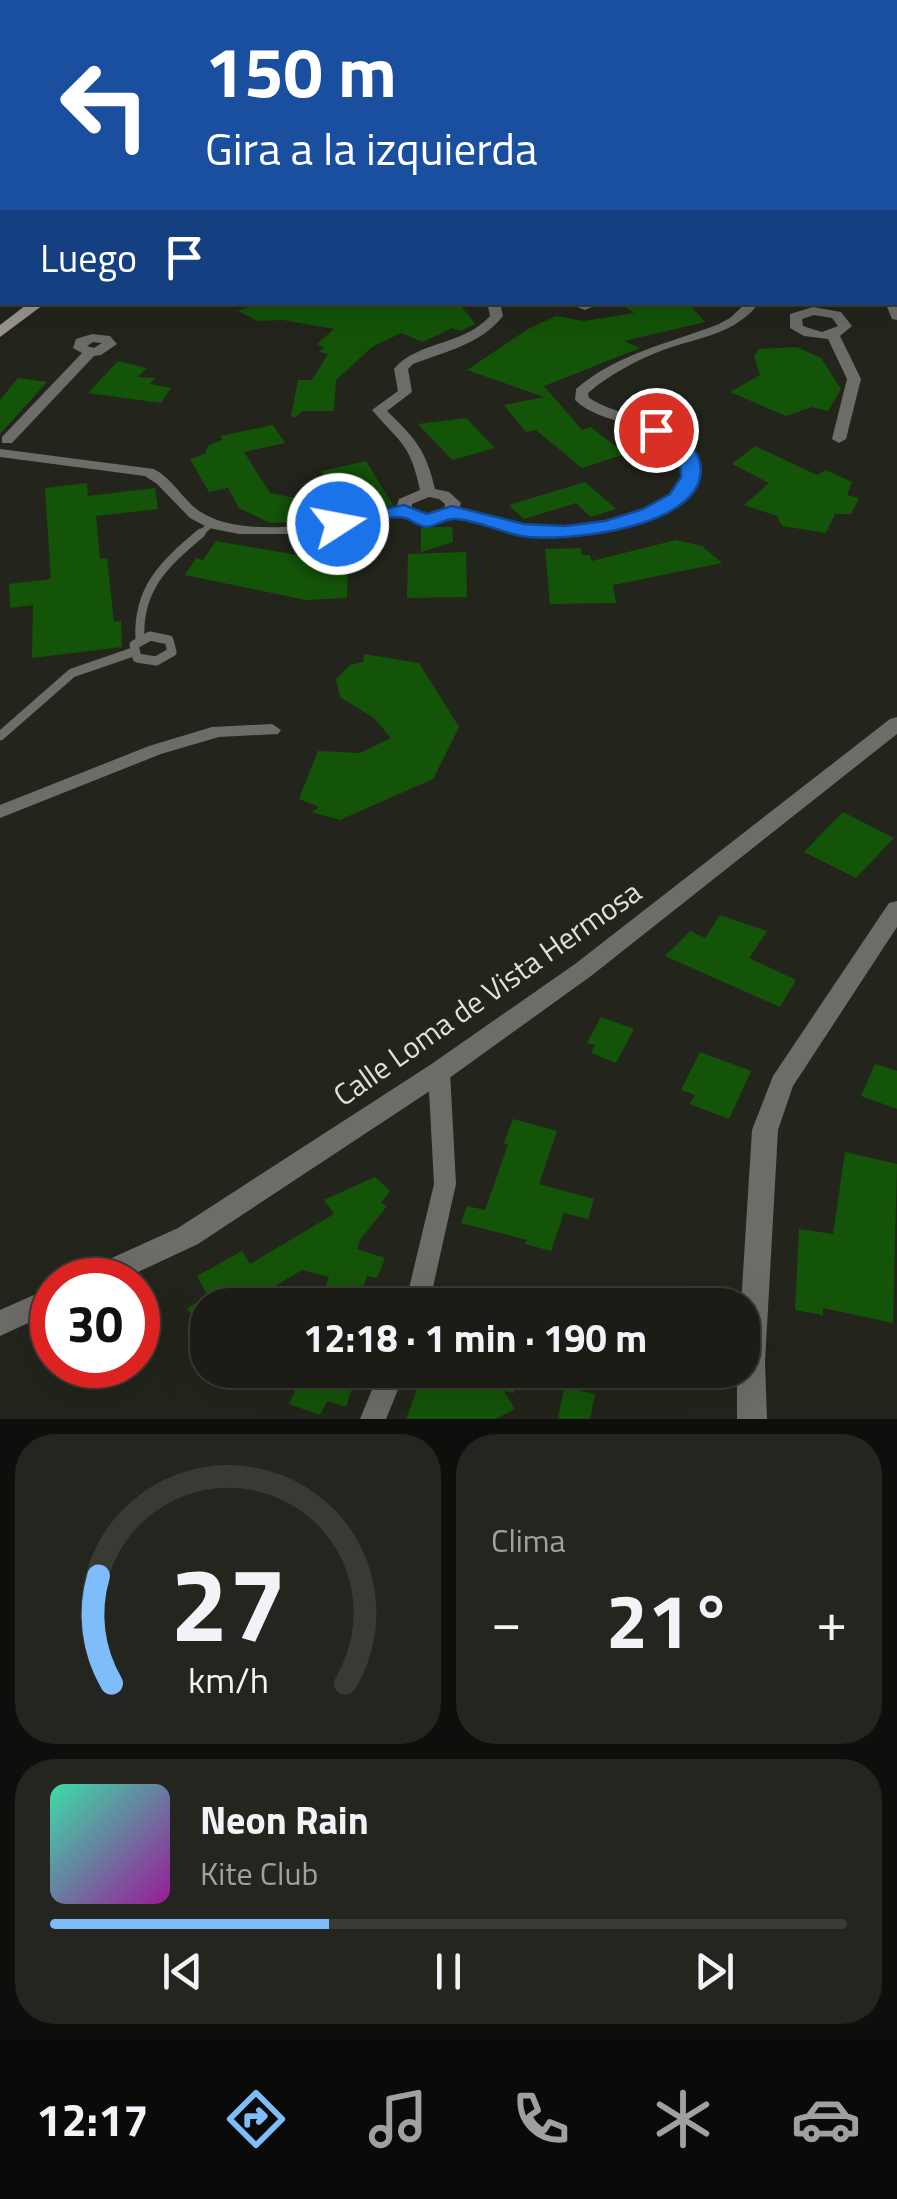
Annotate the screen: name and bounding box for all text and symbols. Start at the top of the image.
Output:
text: 150 m [205,18,397,124]
icon: left [40,40,170,170]
text: Gira a la izquierda [205,114,538,182]
text: Luego [40,229,137,287]
icon: arrive [157,230,212,285]
pin [614,388,699,473]
icon: arrive [629,403,684,458]
position arrow [286,472,390,576]
street label: Calle Loma de Vista Hermosa [323,869,651,1117]
speed limit sign: 30 [30,1258,160,1388]
text: 12:18 · 1 min · 190 m [303,1309,647,1367]
text: Clima [491,1516,566,1564]
text: 27 [170,1523,286,1681]
text: 21° [606,1563,732,1677]
text: − [491,1579,522,1662]
text: + [816,1579,847,1662]
text: km/h [188,1652,268,1707]
text: Neon Rain [200,1791,369,1849]
text: Kite Club [200,1849,318,1897]
icon: previous [155,1944,210,1999]
icon: pause [421,1944,476,1999]
icon: next [687,1944,742,1999]
icon: directions [221,2084,291,2154]
icon: music [363,2084,433,2154]
icon: phone [506,2084,576,2154]
icon: climate [648,2084,718,2154]
icon: car [791,2084,861,2154]
text: 12:17 [36,2085,149,2153]

